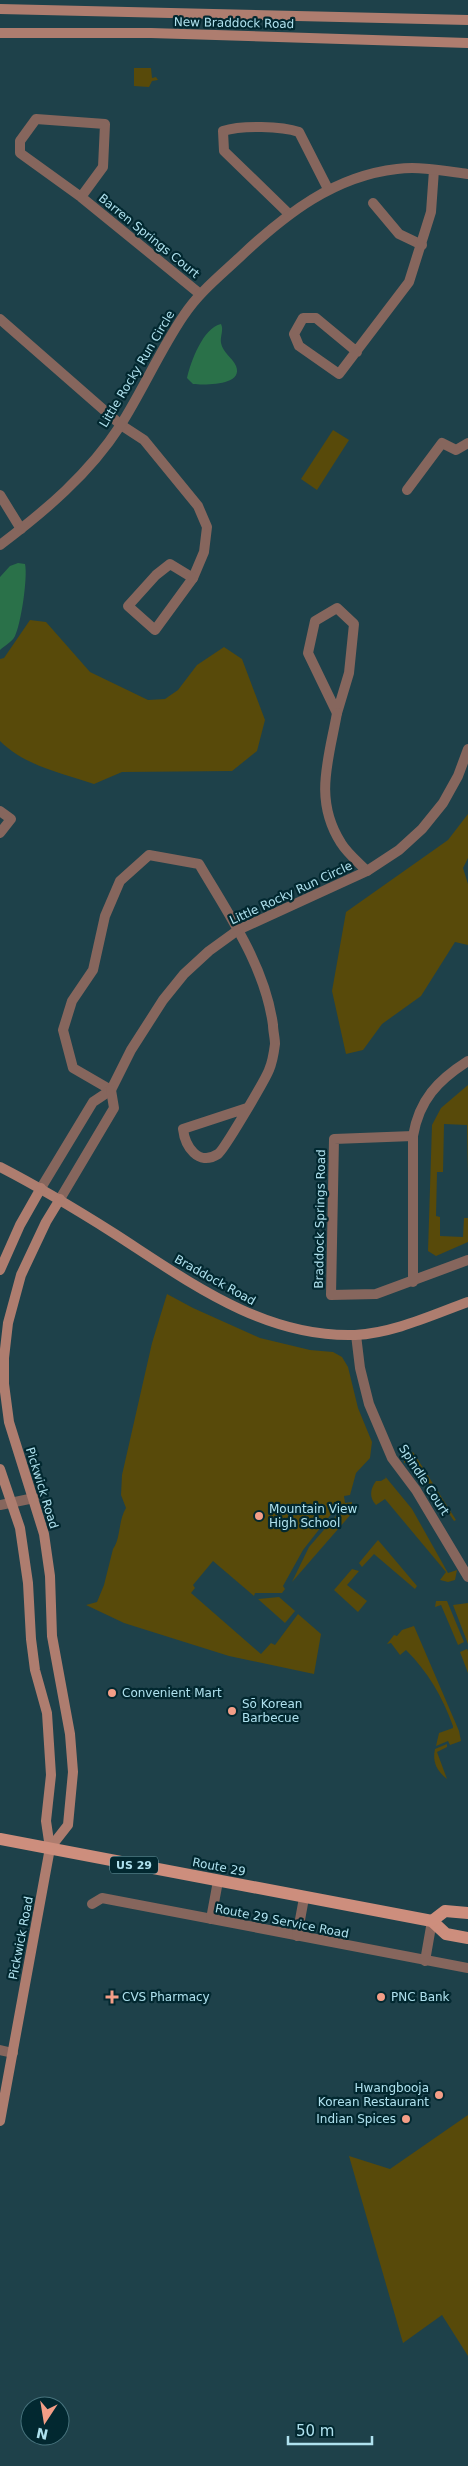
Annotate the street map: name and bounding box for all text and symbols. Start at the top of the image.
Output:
street label: New Braddock Road [174,15,294,31]
street label: Barren Springs Court [96,191,202,281]
street label: Little Rocky Run Circle [97,308,177,430]
street label: Little Rocky Run Circle [227,858,355,928]
street label: Braddock Springs Road [312,1149,328,1289]
street label: Braddock Road [172,1252,258,1308]
street label: Spindle Court [396,1442,452,1518]
street label: Pickwick Road [23,1446,61,1530]
place label: Mountain View High School [269,1502,357,1530]
marker: Mountain View High School [253,1510,265,1522]
place label: Convenient Mart [122,1686,222,1700]
marker: Convenient Mart [106,1687,118,1699]
place label: Sō Korean Barbecue [242,1697,302,1725]
marker: Sō Korean Barbecue [226,1705,238,1717]
street label: Route 29 [191,1855,247,1879]
road number: US 29 [110,1856,158,1874]
street label: Pickwick Road [6,1895,36,1981]
street label: Route 29 Service Road [214,1901,350,1941]
place label: CVS Pharmacy [122,1990,210,2004]
place label: PNC Bank [391,1990,450,2004]
marker: CVS Pharmacy [106,1991,118,2003]
marker: PNC Bank [375,1991,387,2003]
place label: Hwangbooja Korean Restaurant [318,2081,429,2109]
marker: Hwangbooja Korean Restaurant [433,2089,445,2101]
place label: Indian Spices [316,2112,396,2126]
marker: Indian Spices [400,2113,412,2125]
north arrow [20,2396,70,2446]
scale bar [288,2414,372,2446]
text: 50 m [296,2422,334,2440]
text: N [35,2425,50,2443]

